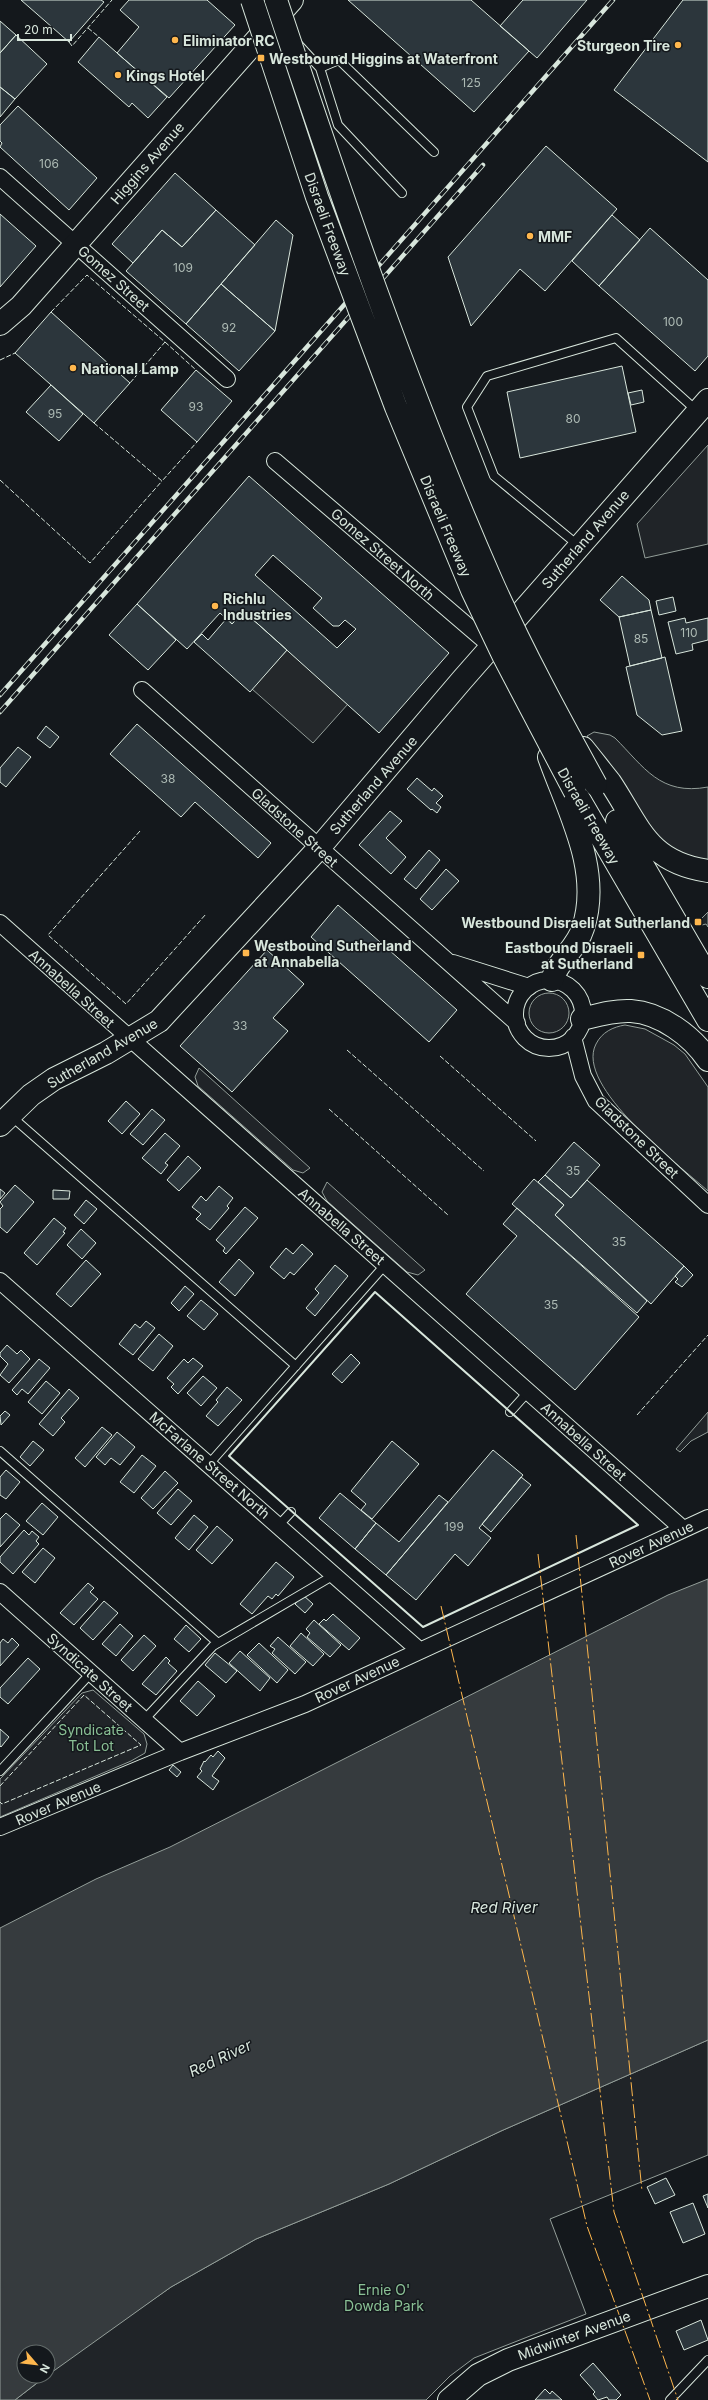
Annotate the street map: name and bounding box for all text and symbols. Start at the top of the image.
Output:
scale bar [18,16,71,42]
text: 20 m [24,22,53,37]
place label: Eliminator RC [183,32,275,49]
marker: Eliminator RC [170,35,180,45]
place label: Sturgeon Tire [577,37,670,54]
marker: Sturgeon Tire [673,40,683,50]
place label: Westbound Higgins at Waterfront [269,50,498,67]
marker: Westbound Higgins at Waterfront [256,53,266,63]
place label: Kings Hotel [126,67,205,84]
marker: Kings Hotel [113,70,123,80]
house number: 125 [461,75,481,90]
street label: Higgins Avenue [107,119,187,207]
house number: 106 [39,156,59,171]
street label: Disraeli Freeway [301,170,355,278]
place label: MMF [538,228,572,245]
marker: MMF [525,231,535,241]
street label: Gomez Street [75,241,154,315]
house number: 109 [173,260,193,275]
house number: 100 [663,314,683,329]
house number: 92 [222,320,236,335]
place label: National Lamp [81,360,179,377]
marker: National Lamp [68,363,78,373]
house number: 93 [189,399,203,414]
house number: 95 [48,406,62,421]
house number: 80 [566,411,581,426]
street label: Disraeli Freeway [417,473,475,580]
street label: Sutherland Avenue [538,486,632,592]
street label: Gomez Street North [328,504,438,604]
place label: Richlu Industries [223,590,292,623]
marker: Richlu Industries [210,601,220,611]
house number: 110 [680,625,698,640]
house number: 85 [634,631,648,646]
street label: Sutherland Avenue [326,732,420,838]
street label: Disraeli Freeway [554,765,624,867]
house number: 38 [161,771,175,786]
street label: Gladstone Street [248,784,342,871]
place label: Westbound Disraeli at Sutherland [461,914,690,931]
marker: Westbound Disraeli at Sutherland [693,917,703,927]
place label: Westbound Sutherland at Annabella [254,937,412,970]
place label: Eastbound Disraeli at Sutherland [505,939,633,972]
street label: Annabella Street [26,945,118,1031]
marker: Westbound Sutherland at Annabella [241,948,251,958]
marker: Eastbound Disraeli at Sutherland [636,950,646,960]
street label: Sutherland Avenue [44,1014,160,1092]
house number: 33 [233,1018,247,1033]
street label: Gladstone Street [591,1093,683,1182]
house number: 35 [566,1163,580,1178]
street label: Annabella Street [295,1184,389,1268]
house number: 35 [612,1234,626,1249]
house number: 35 [544,1297,558,1312]
street label: Annabella Street [538,1398,630,1484]
street label: McFarlane Street North [146,1408,274,1522]
street label: Rover Avenue [606,1517,696,1571]
house number: 199 [444,1519,464,1534]
street label: Syndicate Street [44,1629,137,1715]
street label: Rover Avenue [312,1652,402,1706]
park label: Syndicate Tot Lot [58,1721,124,1754]
street label: Rover Avenue [13,1777,103,1829]
water label: Red River [470,1898,538,1917]
water label: Red River [186,2035,255,2081]
park label: Ernie O' Dowda Park [344,2281,424,2314]
street label: Midwinter Avenue [515,2307,633,2363]
north arrow [16,2344,56,2384]
text: N [37,2362,53,2376]

